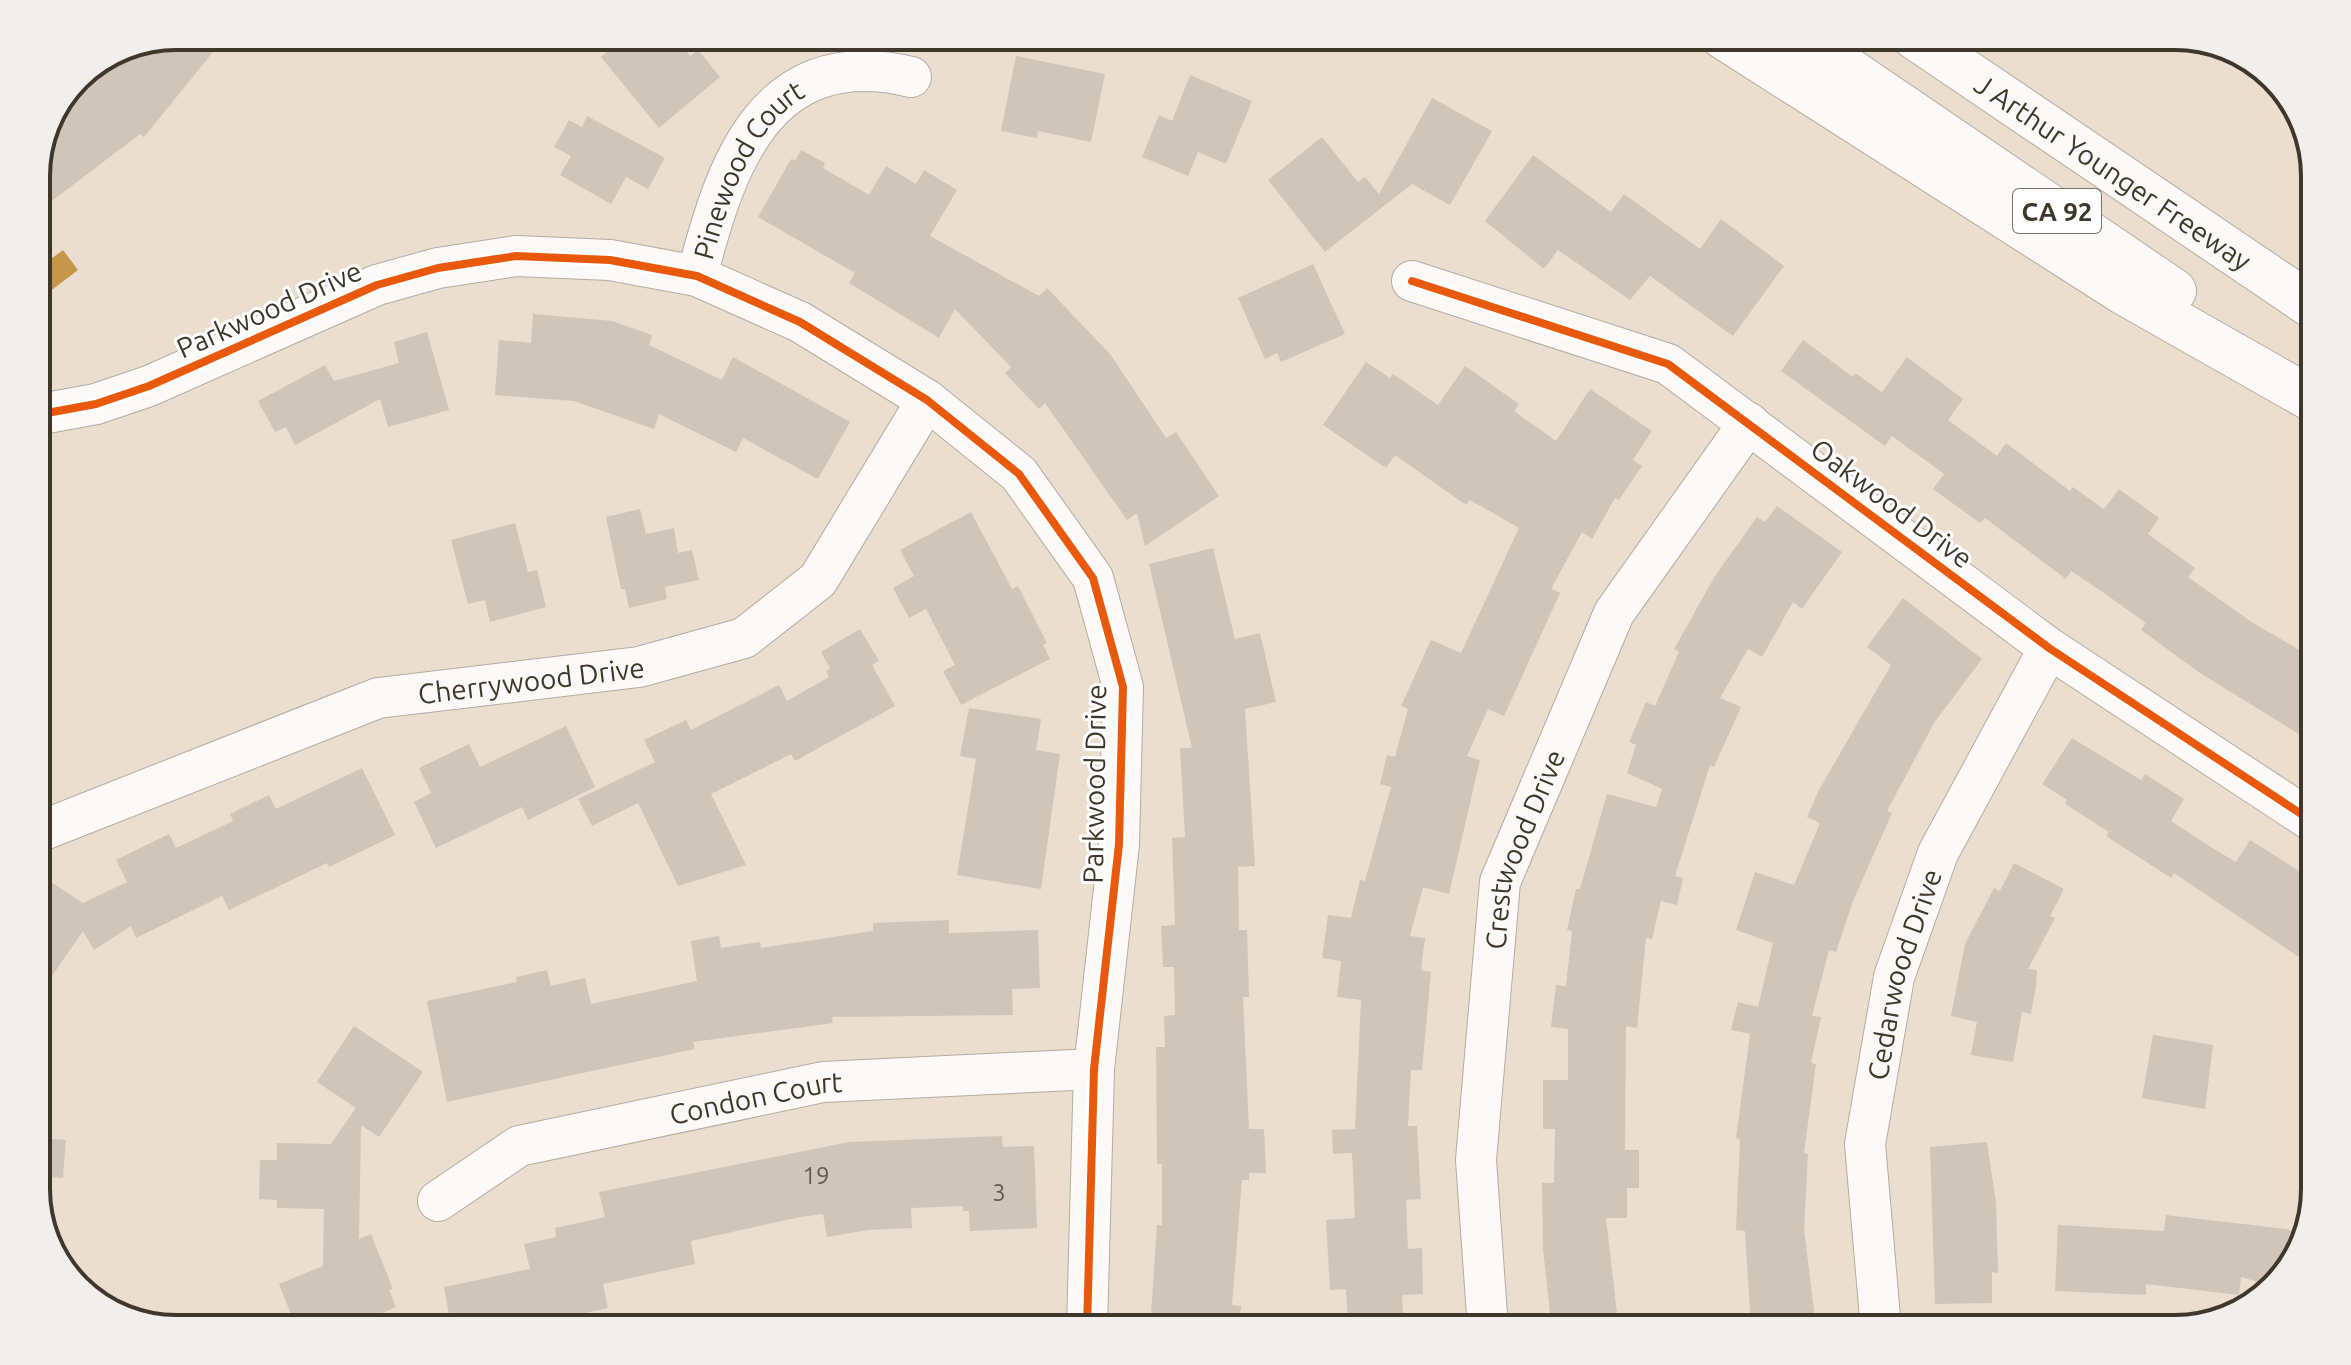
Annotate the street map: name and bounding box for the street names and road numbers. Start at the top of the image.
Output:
street label: J Arthur Younger Freeway [1970,67,2257,276]
street label: Pinewood Court [687,73,809,262]
road number: CA 92 [2013,189,2101,233]
street label: Parkwood Drive [172,254,366,364]
street label: Oakwood Drive [1805,432,1979,574]
street label: Cherrywood Drive [416,651,646,709]
street label: Parkwood Drive [1077,684,1111,884]
street label: Crestwood Drive [1479,745,1570,951]
street label: Cedarwood Drive [1861,864,1947,1082]
street label: Condon Court [667,1066,843,1129]

